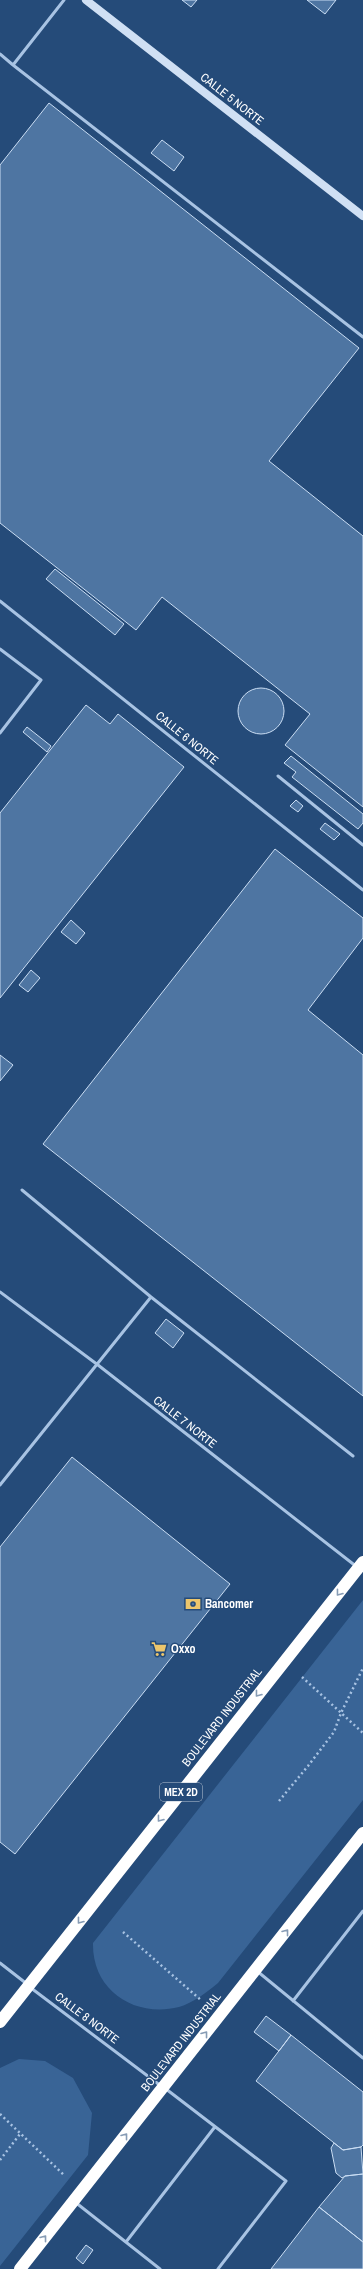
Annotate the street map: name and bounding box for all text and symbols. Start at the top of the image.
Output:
street label: CALLE 5 NORTE [197,69,267,129]
street label: CALLE 6 NORTE [152,708,222,768]
street label: CALLE 7 NORTE [150,1392,220,1452]
one-way arrow [336,1588,343,1595]
bank icon: Bancomer [184,1595,202,1613]
place label: Bancomer [205,1596,253,1612]
supermarket icon: Oxxo [150,1640,168,1658]
place label: Oxxo [171,1641,196,1657]
street label: BOULEVARD INDUSTRIAL [178,1664,266,1770]
one-way arrow [256,1690,263,1697]
road number: MEX 2D [160,1783,202,1801]
one-way arrow [158,1814,165,1821]
one-way arrow [78,1916,85,1923]
one-way arrow [281,1929,288,1936]
street label: CALLE 8 NORTE [52,1989,122,2047]
street label: BOULEVARD INDUSTRIAL [137,1989,225,2095]
one-way arrow [200,2031,207,2038]
one-way arrow [120,2134,127,2141]
one-way arrow [40,2236,47,2243]

